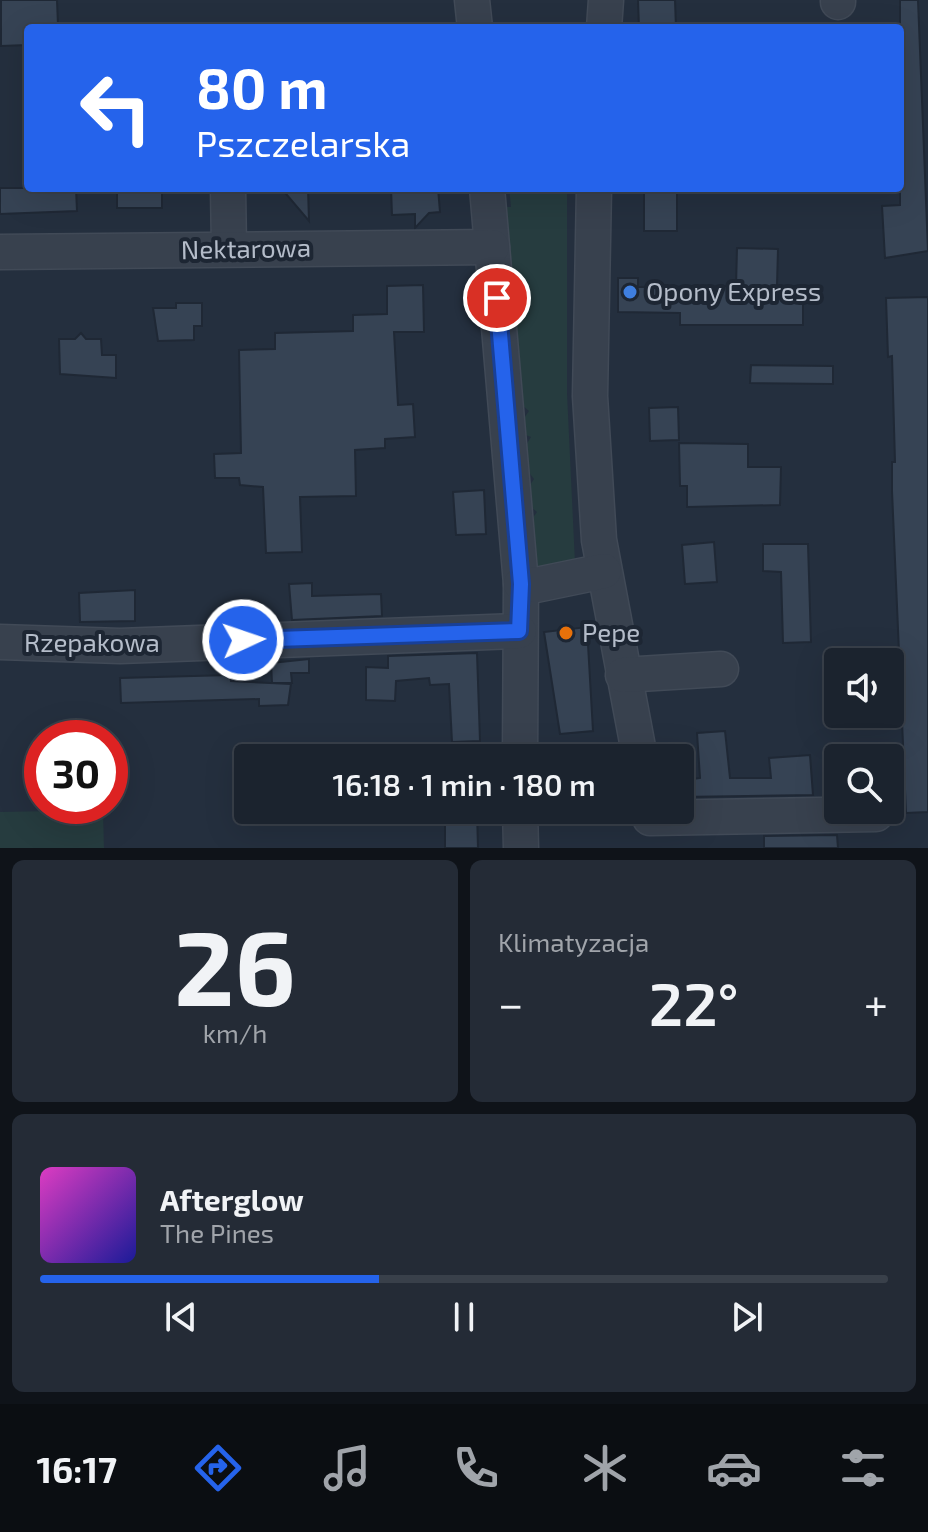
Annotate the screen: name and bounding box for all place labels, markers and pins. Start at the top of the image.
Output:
pin [463,264,531,332]
place label: Opony Express [646,275,821,306]
marker: Opony Express [621,283,639,301]
place label: Pepe [582,616,640,647]
marker: Pepe [557,624,575,642]

